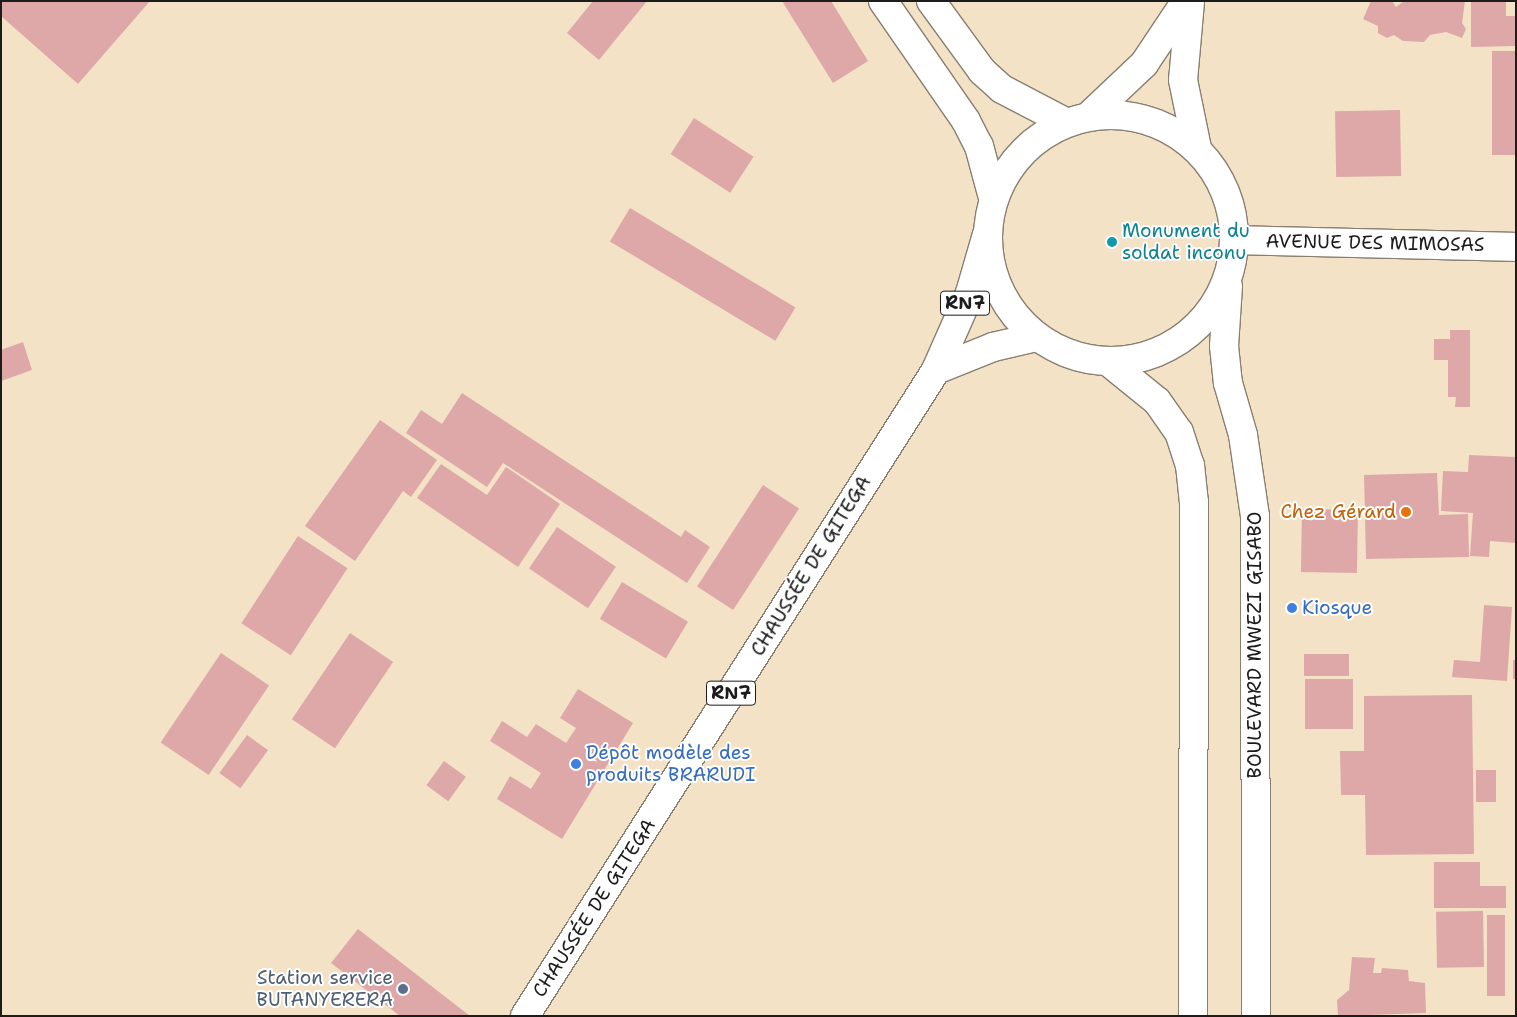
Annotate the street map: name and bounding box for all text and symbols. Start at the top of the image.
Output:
place label: Monument du soldat inconu [1122,220,1250,264]
street label: AVENUE DES MIMOSAS [1265,230,1485,256]
marker: Monument du soldat inconu [1106,236,1118,248]
road number: RN7 [939,288,991,318]
street label: CHAUSSÉE DE GITEGA [746,472,876,660]
place label: Chez Gérard [1280,501,1396,523]
marker: Chez Gérard [1400,506,1412,518]
street label: BOULEVARD MWEZI GISABO [1244,512,1266,778]
place label: Kiosque [1302,597,1372,619]
marker: Kiosque [1286,602,1298,614]
road number: RN7 [705,678,757,708]
place label: Dépôt modèle des produits BRARUDI [586,742,755,786]
marker: Dépôt modèle des produits BRARUDI [570,758,582,770]
street label: CHAUSSÉE DE GITEGA [528,815,660,1001]
place label: Station service BUTANYERERA [257,967,393,1011]
marker: Station service BUTANYERERA [397,983,409,995]

